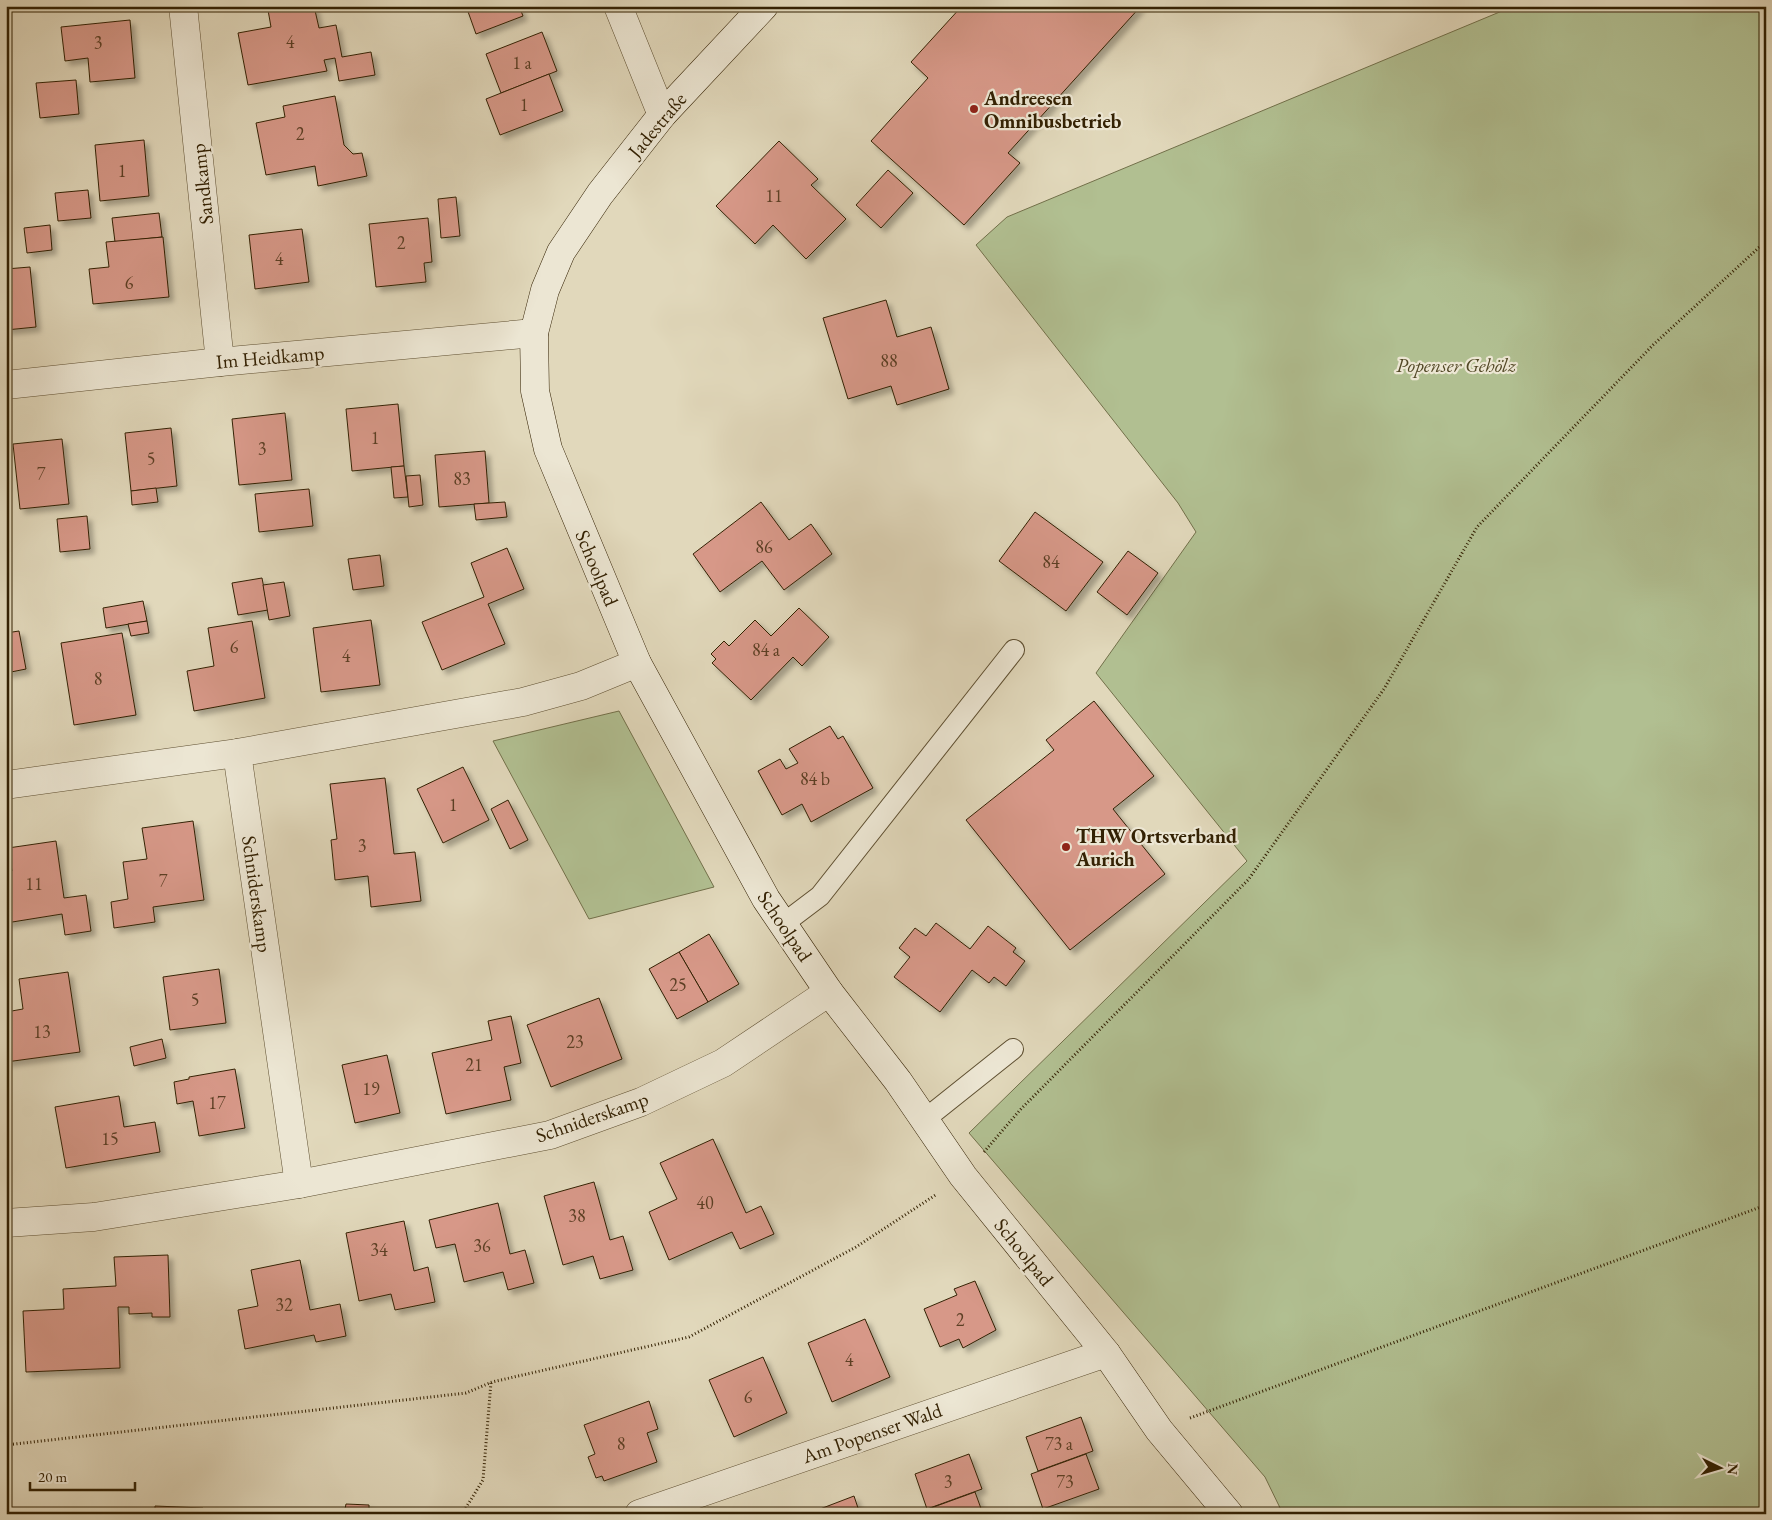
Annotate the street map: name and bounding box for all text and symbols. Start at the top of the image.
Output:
house number: 4 [286,30,295,53]
house number: 3 [94,31,102,54]
house number: 1 a [512,51,533,74]
place label: Andreesen Omnibusbetrieb [983,85,1122,134]
street label: Jadestraße [621,87,692,165]
house number: 1 [520,93,528,116]
marker: Andreesen Omnibusbetrieb [968,103,980,115]
house number: 2 [296,122,305,145]
street label: Sandkamp [185,142,219,226]
house number: 1 [118,159,126,182]
house number: 11 [765,184,783,207]
house number: 2 [397,231,406,254]
house number: 4 [275,247,284,270]
house number: 6 [125,271,134,294]
street label: Im Heidkamp [215,339,325,375]
house number: 88 [880,349,898,372]
park label: Popenser Gehölz [1396,352,1517,378]
house number: 1 [371,426,379,449]
house number: 3 [258,437,266,460]
house number: 5 [147,447,155,470]
house number: 7 [37,462,46,485]
house number: 83 [453,467,471,490]
street label: Schoolpad [569,526,625,611]
house number: 86 [755,535,773,558]
house number: 84 [1042,550,1060,573]
house number: 6 [230,635,239,658]
house number: 84 a [752,638,781,661]
house number: 4 [342,644,351,667]
house number: 8 [94,667,102,690]
house number: 84 b [800,767,830,790]
house number: 1 [449,793,457,816]
place label: THW Ortsverband Aurich [1075,823,1237,872]
street label: Schniderskamp [236,834,278,954]
house number: 3 [358,834,366,857]
marker: THW Ortsverband Aurich [1060,841,1072,853]
house number: 7 [159,869,168,892]
house number: 11 [25,872,43,895]
street label: Schoolpad [752,886,819,967]
house number: 25 [669,973,687,996]
house number: 5 [191,988,199,1011]
house number: 13 [33,1020,51,1043]
house number: 23 [566,1030,584,1053]
house number: 21 [465,1053,483,1076]
house number: 19 [362,1077,380,1100]
street label: Schniderskamp [532,1086,652,1148]
house number: 17 [208,1091,226,1114]
house number: 15 [101,1127,119,1150]
house number: 40 [696,1191,714,1214]
house number: 38 [568,1204,586,1227]
street label: Schoolpad [989,1213,1060,1292]
house number: 36 [473,1234,491,1257]
house number: 34 [370,1238,388,1261]
house number: 32 [275,1293,293,1316]
house number: 2 [956,1308,965,1331]
house number: 4 [845,1348,854,1371]
house number: 6 [744,1385,753,1408]
street label: Am Popenser Wald [798,1397,946,1469]
house number: 8 [617,1432,625,1455]
house number: 73 a [1045,1432,1074,1455]
north arrow [1694,1442,1744,1492]
scale bar [30,1460,135,1492]
text: N [1723,1463,1742,1476]
text: 20 m [38,1467,67,1486]
house number: 3 [944,1470,952,1493]
house number: 73 [1056,1470,1074,1493]

